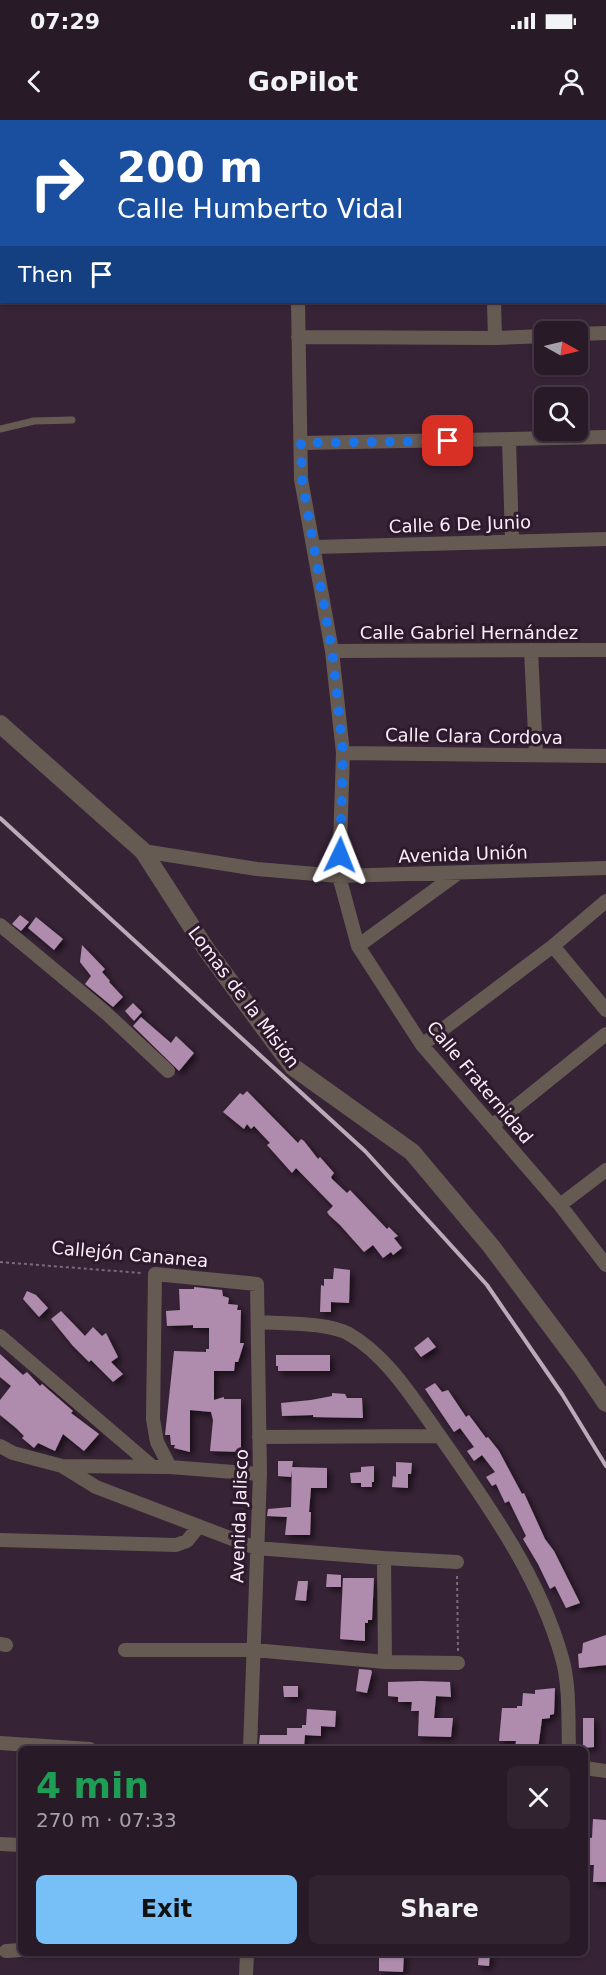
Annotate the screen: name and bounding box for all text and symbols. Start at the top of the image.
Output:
text: 07:29 [30,9,100,34]
icon: back [18,65,51,98]
icon: person [555,65,588,98]
text: GoPilot [248,66,358,97]
text: 200 m [117,143,263,192]
icon: right [18,144,96,222]
text: Calle Humberto Vidal [117,193,403,224]
icon: arrive [85,258,118,291]
text: Then [18,262,73,287]
north arrow [534,321,588,375]
map controls [534,321,588,441]
button: search [534,387,588,441]
pin [422,415,473,466]
icon: arrive [431,424,464,457]
street label: Calle 6 De Junio [388,511,532,537]
street label: Calle Gabriel Hernández [360,622,578,643]
street label: Calle Clara Cordova [385,724,563,748]
position arrow [308,823,372,887]
street label: Avenida Unión [398,841,528,867]
street label: Lomas de la Misión [184,922,304,1072]
street label: Calle Fraternidad [423,1016,537,1148]
street label: Callejón Cananea [51,1237,209,1271]
street label: Avenida Jalisco [226,1449,252,1583]
text: 4 min [36,1765,149,1806]
button: close [507,1766,570,1829]
text: 270 m · 07:33 [36,1808,177,1832]
button: Exit [36,1875,297,1944]
button: Share [309,1875,570,1944]

